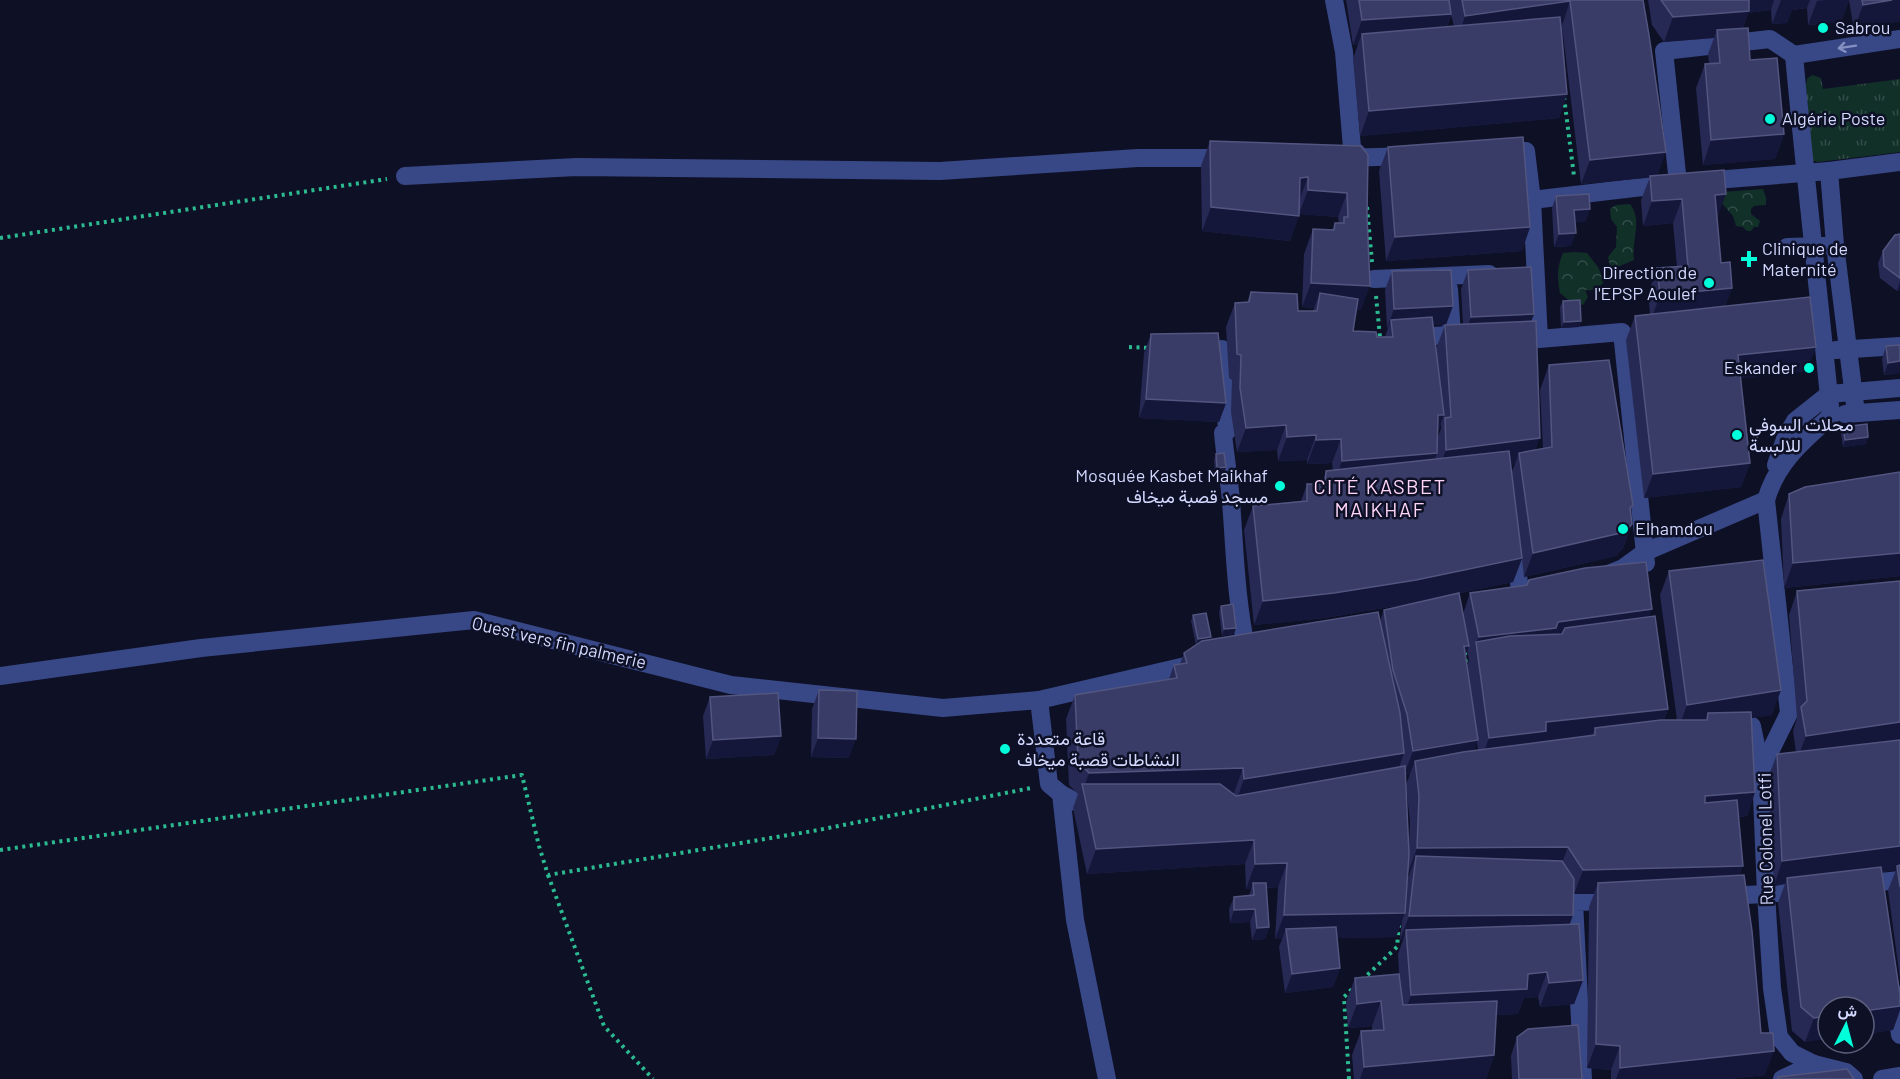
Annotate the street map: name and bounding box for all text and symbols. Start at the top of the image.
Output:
place label: Sabrou [1835,16,1890,38]
marker: Sabrou [1816,21,1830,35]
one-way arrow [1838,42,1857,53]
place label: Algérie Poste [1782,107,1885,129]
marker: Algérie Poste [1763,112,1777,126]
place label: Clinique de Maternité [1762,237,1848,280]
marker: Clinique de Maternité [1740,250,1758,268]
place label: Direction de l'EPSP Aoulef [1594,261,1697,304]
marker: Direction de l'EPSP Aoulef [1702,276,1716,290]
place label: Eskander [1724,356,1797,378]
marker: Eskander [1802,361,1816,375]
place label: محلات السوفي للالبسة [1749,413,1854,456]
marker: محلات السوفي للالبسة [1730,428,1744,442]
place label: Mosquée Kasbet Maikhaf مسجد قصبة ميخاف [1075,464,1268,507]
district label: CITÉ KASBET MAIKHAF [1313,474,1447,521]
marker: Mosquée Kasbet Maikhaf مسجد قصبة ميخاف [1273,479,1287,493]
place label: Elhamdou [1635,517,1713,539]
marker: Elhamdou [1616,522,1630,536]
street label: Ouest vers fin palmerie [470,611,649,673]
place label: قاعة متعددة النشاطات قصبة ميخاف [1017,727,1180,770]
marker: قاعة متعددة النشاطات قصبة ميخاف [998,742,1012,756]
street label: Rue Colonel Lotfi [1753,772,1777,906]
north arrow [1816,995,1876,1055]
text: ش [1837,999,1858,1021]

